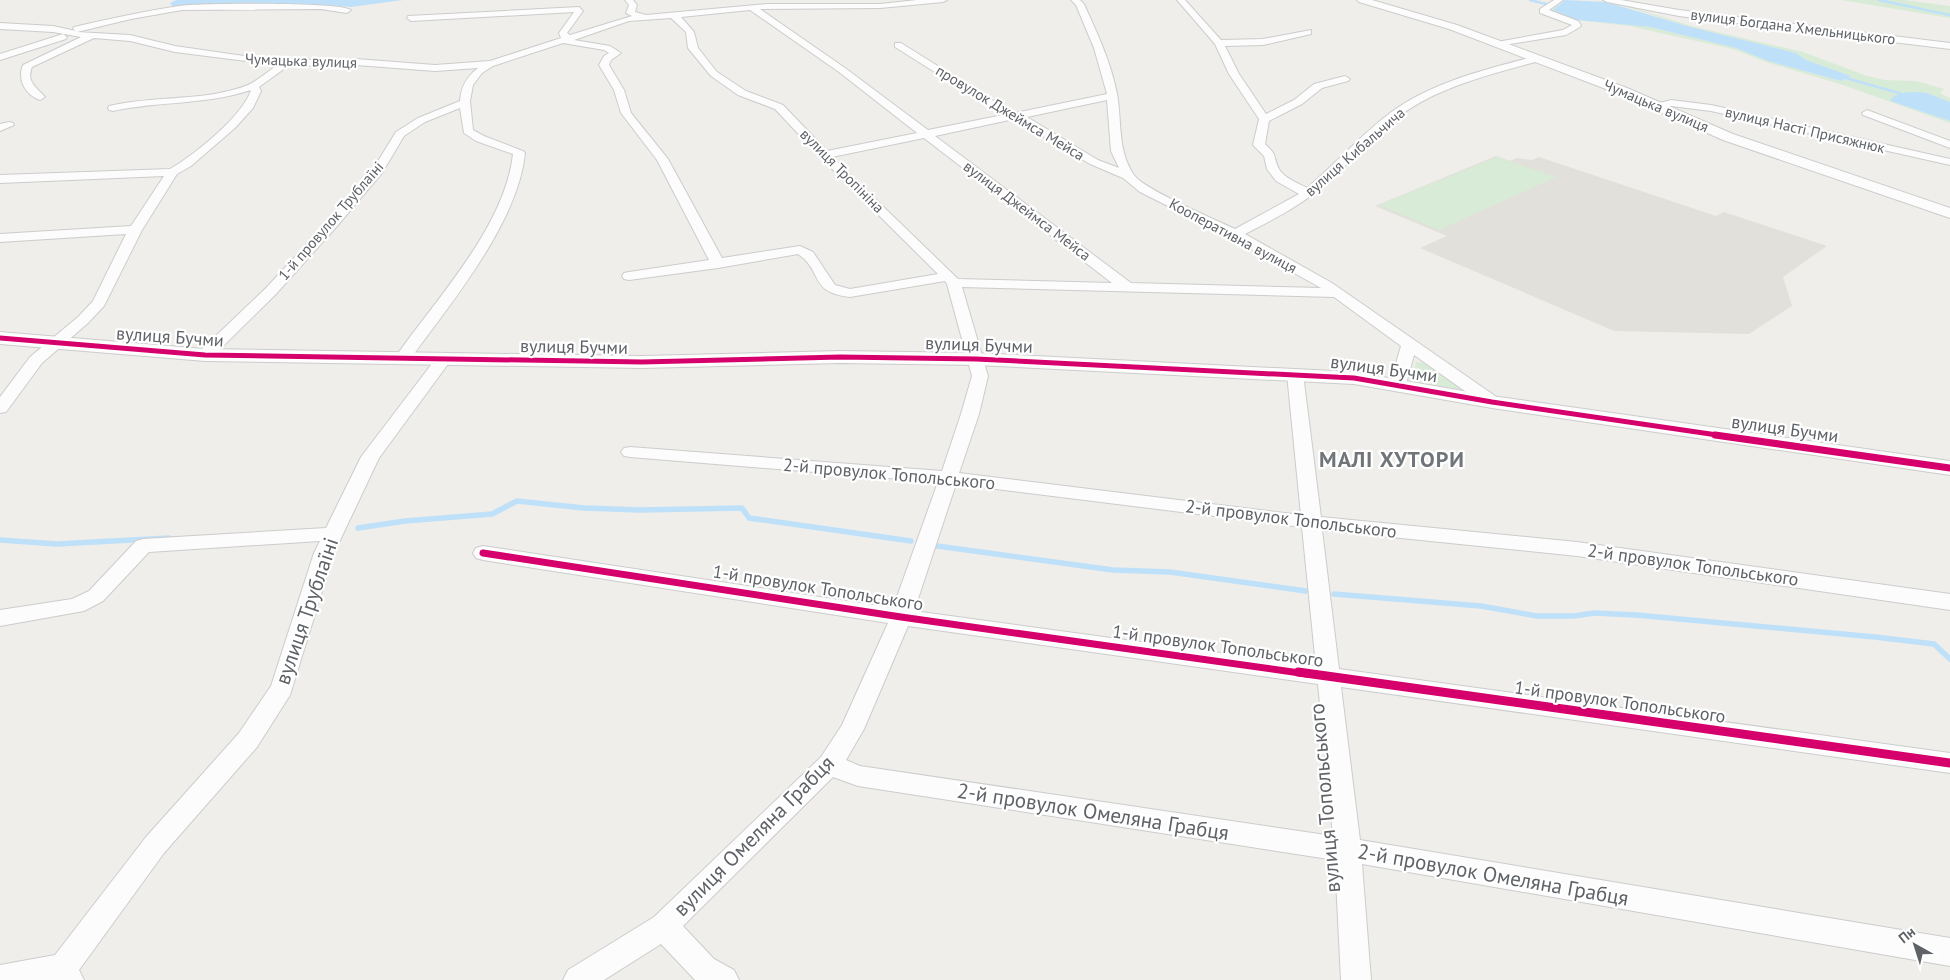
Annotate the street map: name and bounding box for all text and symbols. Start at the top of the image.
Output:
street label: вулиця Богдана Хмельницького [1690,5,1897,48]
street label: Чумацька вулиця [245,49,357,72]
street label: провулок Джеймса Мейса [932,61,1088,165]
street label: Чумацька вулиця [1601,75,1712,136]
street label: вулиця Насті Присяжнюк [1723,102,1888,157]
street label: вулиця Кибальчича [1301,103,1409,200]
street label: вулиця Тропініна [796,125,888,217]
street label: 1-й провулок Трублаїні [274,157,387,284]
street label: вулиця Джеймса Мейса [960,157,1095,265]
street label: Кооперативна вулиця [1166,194,1300,277]
street label: вулиця Бучми [115,321,225,352]
street label: вулиця Бучми [925,331,1033,358]
street label: вулиця Бучми [520,334,628,359]
street label: вулиця Бучми [1329,350,1439,387]
street label: вулиця Бучми [1730,410,1840,447]
district label: МАЛІ ХУТОРИ [1319,445,1465,473]
street label: 2-й провулок Топольського [782,453,996,494]
street label: 2-й провулок Топольського [1184,494,1398,543]
street label: вулиця Трублаїні [269,534,344,688]
street label: 2-й провулок Топольського [1586,538,1800,591]
street label: 1-й провулок Топольського [711,559,925,616]
street label: 1-й провулок Топольського [1111,619,1325,672]
street label: 1-й провулок Топольського [1513,675,1727,728]
street label: вулиця Топольського [1303,702,1346,894]
street label: вулиця Омеляна Грабця [668,750,840,922]
street label: 2-й провулок Омеляна Грабця [955,777,1231,846]
street label: 2-й провулок Омеляна Грабця [1355,837,1631,912]
north arrow [1890,920,1940,970]
text: Пн [1895,923,1919,947]

